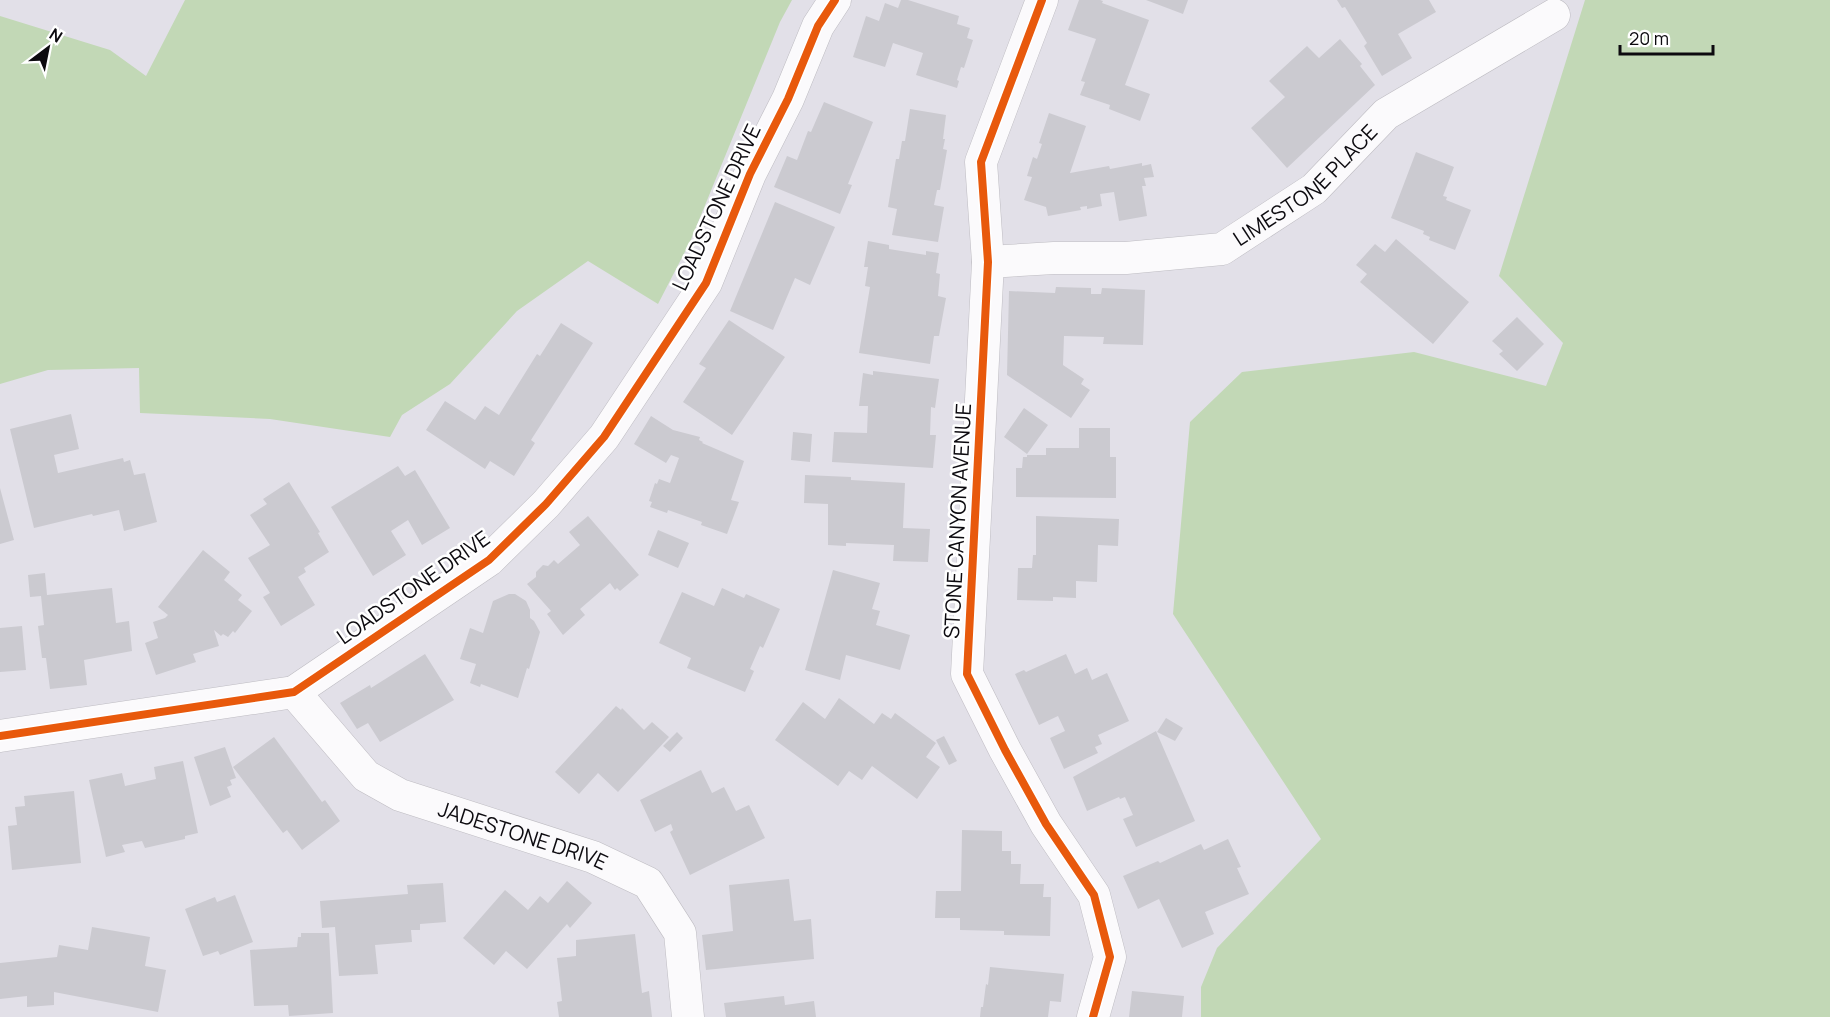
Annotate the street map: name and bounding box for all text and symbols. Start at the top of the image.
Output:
north arrow [18,18,78,78]
scale bar [1620,18,1713,56]
text: N [45,23,67,48]
text: 20 m [1629,26,1669,50]
street label: LIMESTONE PLACE [1228,118,1383,252]
street label: LOADSTONE DRIVE [665,119,767,295]
street label: STONE CANYON AVENUE [937,403,977,639]
street label: LOADSTONE DRIVE [331,524,495,650]
street label: JADESTONE DRIVE [435,794,612,876]

